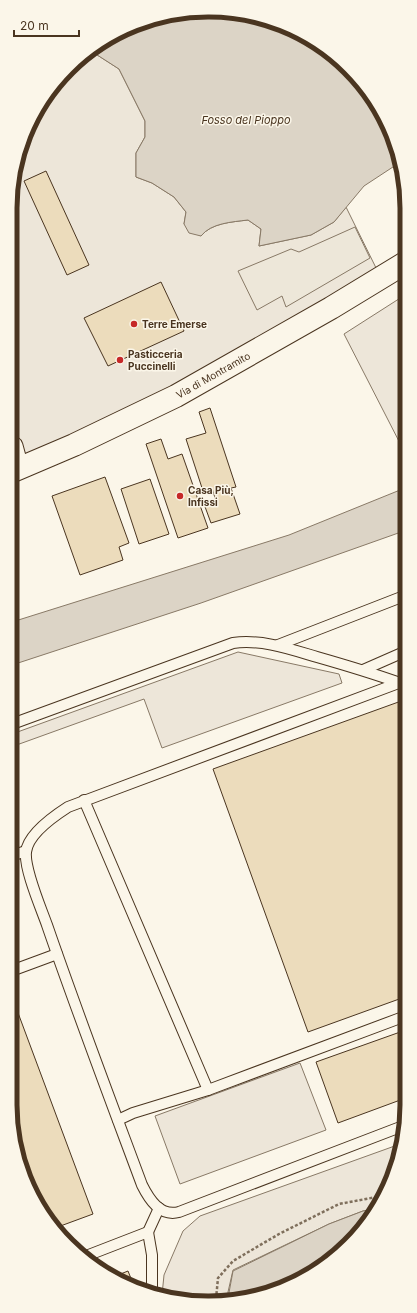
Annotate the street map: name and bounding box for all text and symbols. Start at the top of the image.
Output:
scale bar [14,12,79,38]
text: 20 m [20,18,49,33]
water label: Fosso del Pioppo [201,113,291,127]
place label: Terre Emerse [142,318,207,330]
marker: Terre Emerse [129,319,139,329]
place label: Pasticceria Puccinelli [128,348,183,372]
street label: Via di Montramito [174,349,252,401]
marker: Pasticceria Puccinelli [115,355,125,365]
place label: Casa Più, Infissi [188,484,234,508]
marker: Casa Più, Infissi [175,491,185,501]

